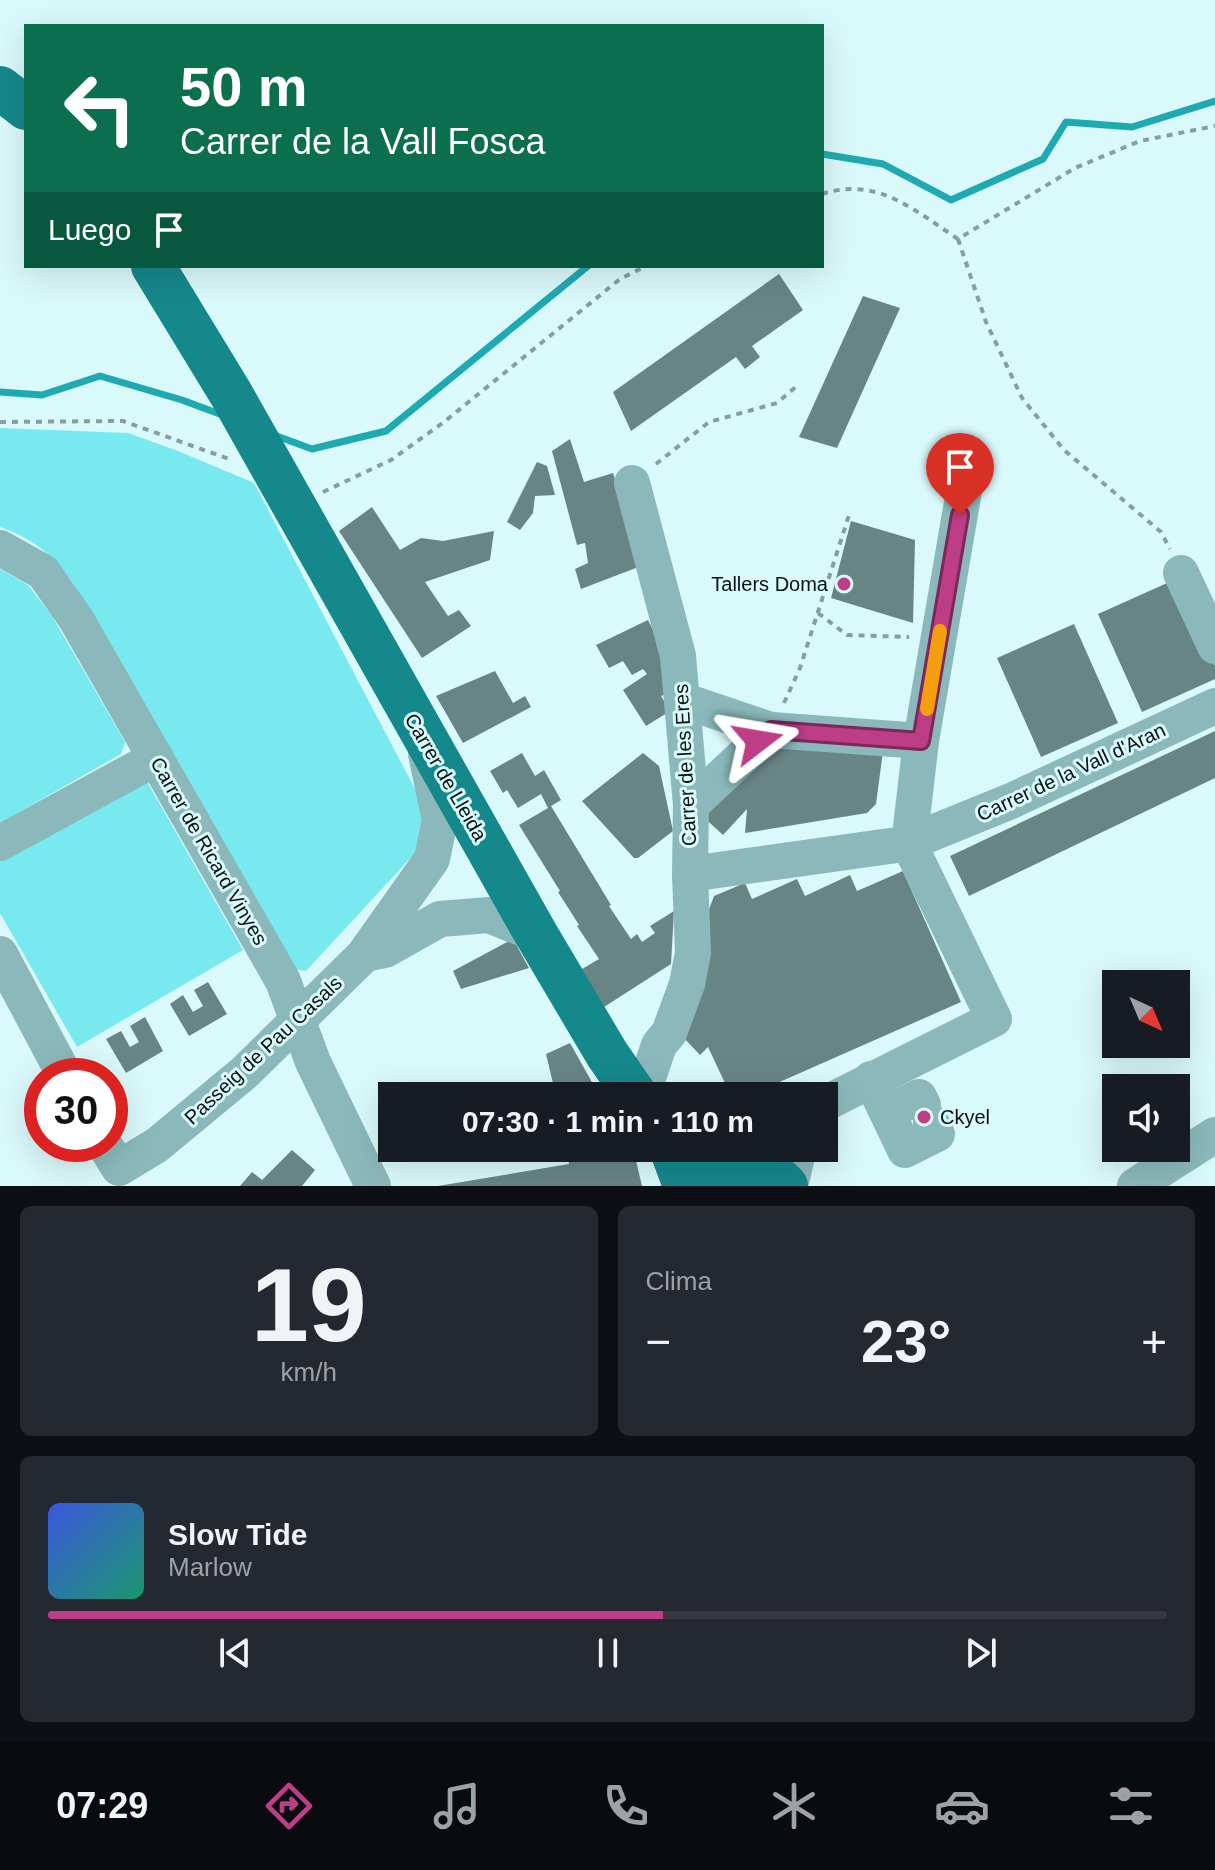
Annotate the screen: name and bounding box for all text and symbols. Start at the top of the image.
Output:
text: 50 m [180,55,308,118]
icon: left [48,56,152,160]
text: Carrer de la Vall Fosca [180,121,545,162]
icon: arrive [147,208,191,252]
text: Luego [48,213,131,246]
pin [926,433,994,515]
icon: arrive [938,445,982,489]
place label: Tallers Doma [711,573,829,595]
marker: Tallers Doma [835,575,853,593]
street label: Carrer de les Eres [670,683,700,847]
position arrow [716,699,800,783]
street label: Carrer de Lleida [401,709,492,845]
street label: Carrer de la Vall d'Aran [973,719,1169,825]
street label: Carrer de Ricard Vinyes [146,753,272,949]
north arrow [1102,970,1190,1058]
map controls [1102,970,1190,1162]
street label: Passeig de Pau Casals [180,971,346,1129]
speed limit sign: 30 [24,1058,128,1162]
button: sound [1102,1074,1190,1162]
text: 07:30 · 1 min · 110 m [462,1105,754,1138]
place label: Ckyel [940,1106,990,1128]
marker: Ckyel [915,1108,933,1126]
text: 19 [251,1247,367,1363]
text: Clima [646,1266,712,1296]
text: 23° [861,1308,952,1375]
text: − [646,1317,671,1366]
text: + [1141,1317,1167,1366]
text: km/h [281,1357,337,1387]
text: Slow Tide [168,1518,307,1551]
text: Marlow [168,1552,252,1582]
icon: previous [213,1631,257,1675]
icon: pause [586,1631,630,1675]
icon: next [959,1631,1003,1675]
icon: directions [261,1778,317,1834]
icon: music [429,1778,485,1834]
icon: phone [598,1778,654,1834]
icon: climate [766,1778,822,1834]
icon: car [934,1778,990,1834]
icon: filters [1103,1778,1159,1834]
text: 07:29 [56,1785,148,1826]

